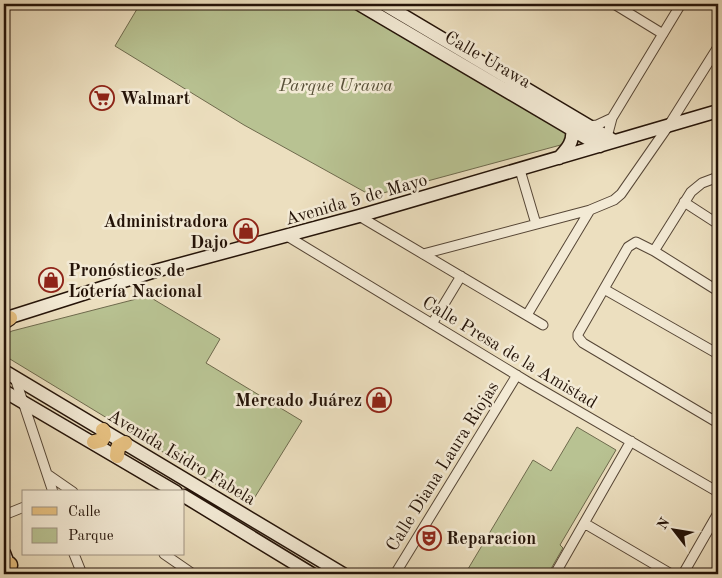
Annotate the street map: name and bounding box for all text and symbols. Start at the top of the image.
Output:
street label: Calle Urawa [441,28,534,92]
park label: Parque Urawa [278,77,393,95]
supermarket icon: Walmart [89,85,115,111]
place label: Walmart [120,90,191,108]
street label: Avenida 5 de Mayo [283,171,429,229]
place label: Administradora Dajo [103,213,228,252]
shop icon: Administradora Dajo [233,218,259,244]
place label: Pronósticos de Lotería Nacional [68,262,202,301]
shop icon: Pronósticos de Lotería Nacional [38,267,64,293]
street label: Calle Presa de la Amistad [419,294,600,412]
street label: Calle Diana Laura Riojas [383,378,503,555]
shop icon: Mercado Juárez [366,387,392,413]
place label: Mercado Juárez [235,392,362,410]
street label: Avenida Isidro Fabela [104,407,259,509]
legend [22,490,185,556]
text: Calle [68,505,101,520]
north arrow [650,506,700,556]
text: N [655,515,673,532]
theatre icon: Reparacion [416,525,442,551]
text: Parque [68,529,114,544]
place label: Reparacion [446,530,536,548]

